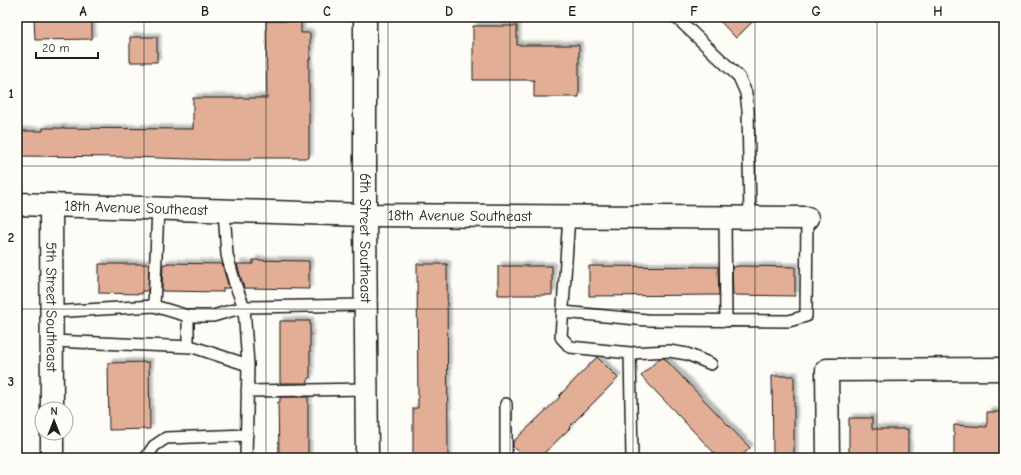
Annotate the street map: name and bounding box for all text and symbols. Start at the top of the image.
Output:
text: A [79,4,87,19]
text: B [201,4,209,19]
text: C [323,4,331,19]
text: D [445,4,453,19]
text: E [568,4,576,19]
text: F [690,4,698,19]
text: G [811,4,821,19]
text: H [933,4,943,19]
scale bar [36,34,98,60]
text: 20 m [42,41,70,55]
text: 1 [8,86,14,101]
street label: 6th Street Southeast [356,173,375,304]
street label: 18th Avenue Southeast [64,196,209,219]
street label: 18th Avenue Southeast [388,206,532,225]
text: 2 [8,230,14,245]
street label: 5th Street Southeast [42,242,61,373]
text: 3 [8,374,14,389]
north arrow [34,401,74,441]
text: N [50,405,58,418]

